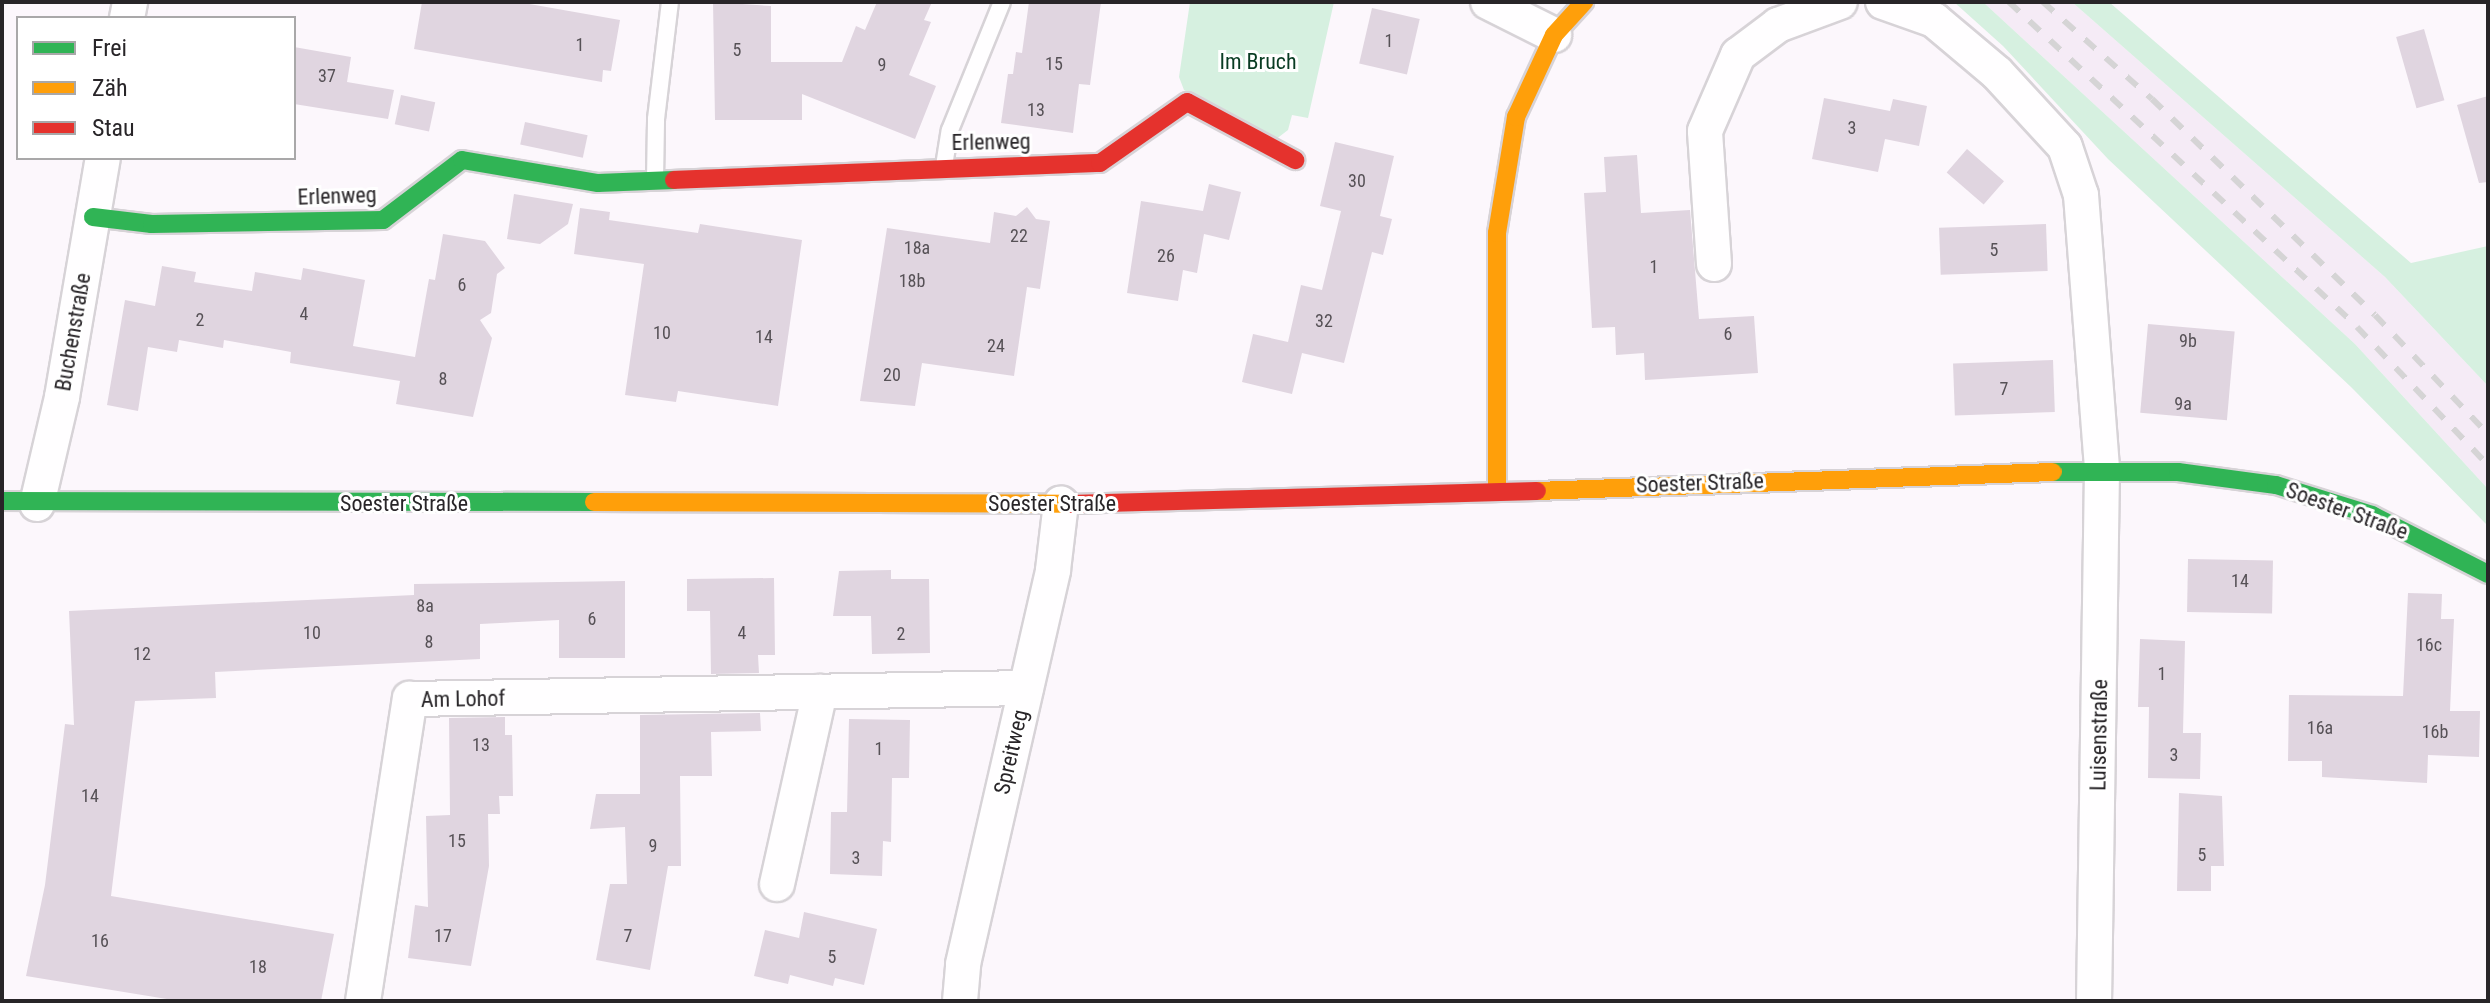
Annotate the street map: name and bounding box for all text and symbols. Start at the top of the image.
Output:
legend [16,16,296,160]
house number: 1 [1385,30,1393,52]
text: Frei [92,34,127,62]
house number: 1 [576,34,584,56]
house number: 5 [733,39,741,61]
park label: Im Bruch [1219,49,1297,75]
house number: 15 [1045,53,1063,75]
house number: 9 [878,54,886,76]
house number: 37 [318,65,336,87]
text: Zäh [92,74,128,102]
house number: 13 [1027,99,1045,121]
text: Stau [92,114,135,142]
house number: 3 [1848,117,1856,139]
street label: Erlenweg [951,128,1031,156]
house number: 30 [1348,170,1366,192]
street label: Erlenweg [297,181,377,211]
house number: 22 [1010,225,1028,247]
house number: 18a [904,237,930,259]
house number: 5 [1990,239,1998,261]
house number: 26 [1157,245,1175,267]
house number: 1 [1650,256,1658,278]
house number: 18b [899,270,925,292]
street label: Buchenstraße [50,271,96,393]
house number: 6 [458,274,466,296]
house number: 4 [300,303,308,325]
house number: 2 [196,309,204,331]
house number: 32 [1315,310,1333,332]
house number: 10 [653,322,671,344]
house number: 6 [1724,323,1732,345]
house number: 14 [755,326,773,348]
house number: 9b [2179,330,2197,352]
house number: 24 [987,335,1005,357]
house number: 20 [883,364,901,386]
house number: 8 [439,368,447,390]
house number: 7 [2000,378,2008,400]
house number: 9a [2174,393,2192,415]
street label: Soester Straße [1636,468,1764,498]
street label: Soester Straße [2282,477,2412,545]
street label: Soester Straße [340,491,468,517]
street label: Soester Straße [988,491,1116,517]
house number: 14 [2231,570,2249,592]
house number: 8a [416,595,434,617]
house number: 6 [588,608,596,630]
house number: 10 [303,622,321,644]
house number: 4 [738,622,746,644]
house number: 2 [897,623,905,645]
house number: 8 [425,631,433,653]
house number: 16c [2416,634,2442,656]
house number: 12 [133,643,151,665]
house number: 1 [2158,663,2166,685]
street label: Luisenstraße [2085,679,2113,791]
street label: Am Lohof [421,685,505,713]
street label: Spreitweg [988,707,1034,797]
house number: 16a [2307,717,2333,739]
house number: 16b [2422,721,2448,743]
house number: 13 [472,734,490,756]
house number: 1 [875,738,883,760]
house number: 3 [2170,744,2178,766]
house number: 14 [81,785,99,807]
house number: 15 [448,830,466,852]
house number: 9 [649,835,657,857]
house number: 5 [2198,844,2206,866]
house number: 3 [852,847,860,869]
house number: 17 [434,925,452,947]
house number: 7 [624,925,632,947]
house number: 16 [91,930,109,952]
house number: 5 [828,946,836,968]
house number: 18 [249,956,267,978]

